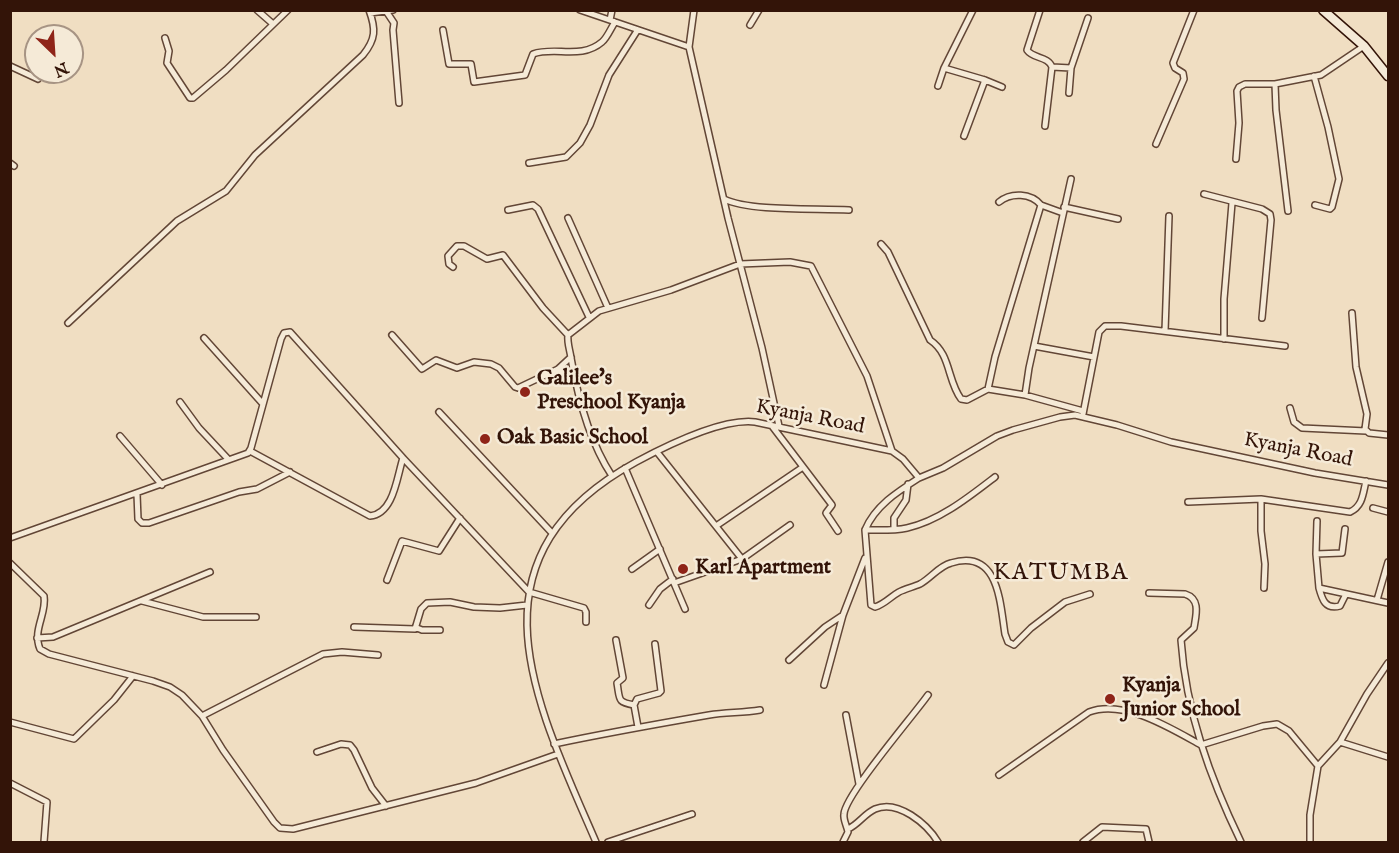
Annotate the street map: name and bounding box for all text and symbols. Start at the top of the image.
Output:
north arrow [24,24,84,84]
text: N [50,57,71,80]
place label: Galilee's Preschool Kyanja [537,367,685,417]
marker: Galilee's Preschool Kyanja [518,385,532,399]
street label: Kyanja Road [753,395,867,441]
place label: Oak Basic School [497,426,648,452]
street label: Kyanja Road [1241,428,1355,474]
marker: Oak Basic School [478,432,492,446]
place label: Karl Apartment [695,556,831,582]
district label: KATUMBA [993,560,1129,588]
marker: Karl Apartment [676,562,690,576]
place label: Kyanja Junior School [1122,674,1240,724]
marker: Kyanja Junior School [1103,692,1117,706]

